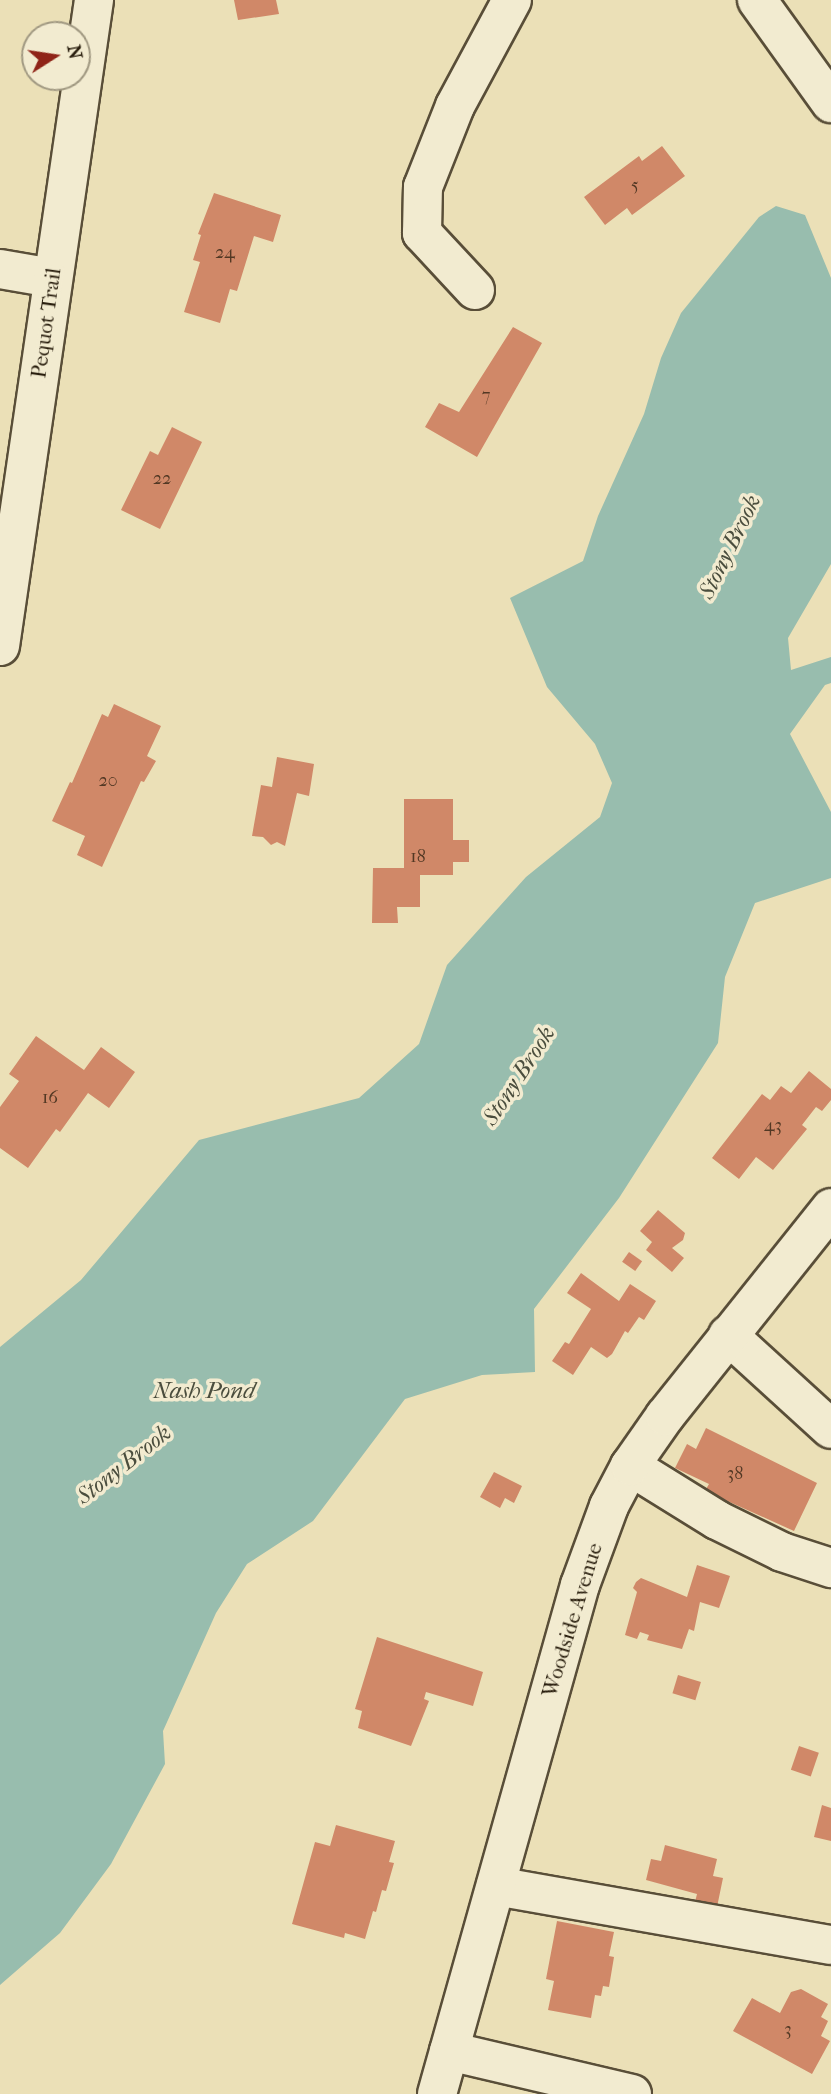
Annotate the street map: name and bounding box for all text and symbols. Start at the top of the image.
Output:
north arrow [21,21,91,91]
text: N [62,43,87,61]
house number: 5 [631,175,639,197]
house number: 24 [215,242,235,264]
street label: Pequot Trail [26,266,66,380]
house number: 7 [482,385,490,407]
house number: 22 [153,468,171,490]
water label: Stony Brook [693,490,767,604]
house number: 20 [98,770,118,792]
house number: 18 [410,846,426,868]
water label: Stony Brook [477,1021,561,1131]
house number: 16 [42,1087,58,1109]
house number: 43 [764,1115,782,1137]
water label: Nash Pond [153,1377,255,1405]
water label: Stony Brook [71,1419,177,1511]
house number: 38 [727,1463,743,1485]
street label: Woodside Avenue [537,1540,607,1700]
house number: 3 [784,2019,792,2041]

